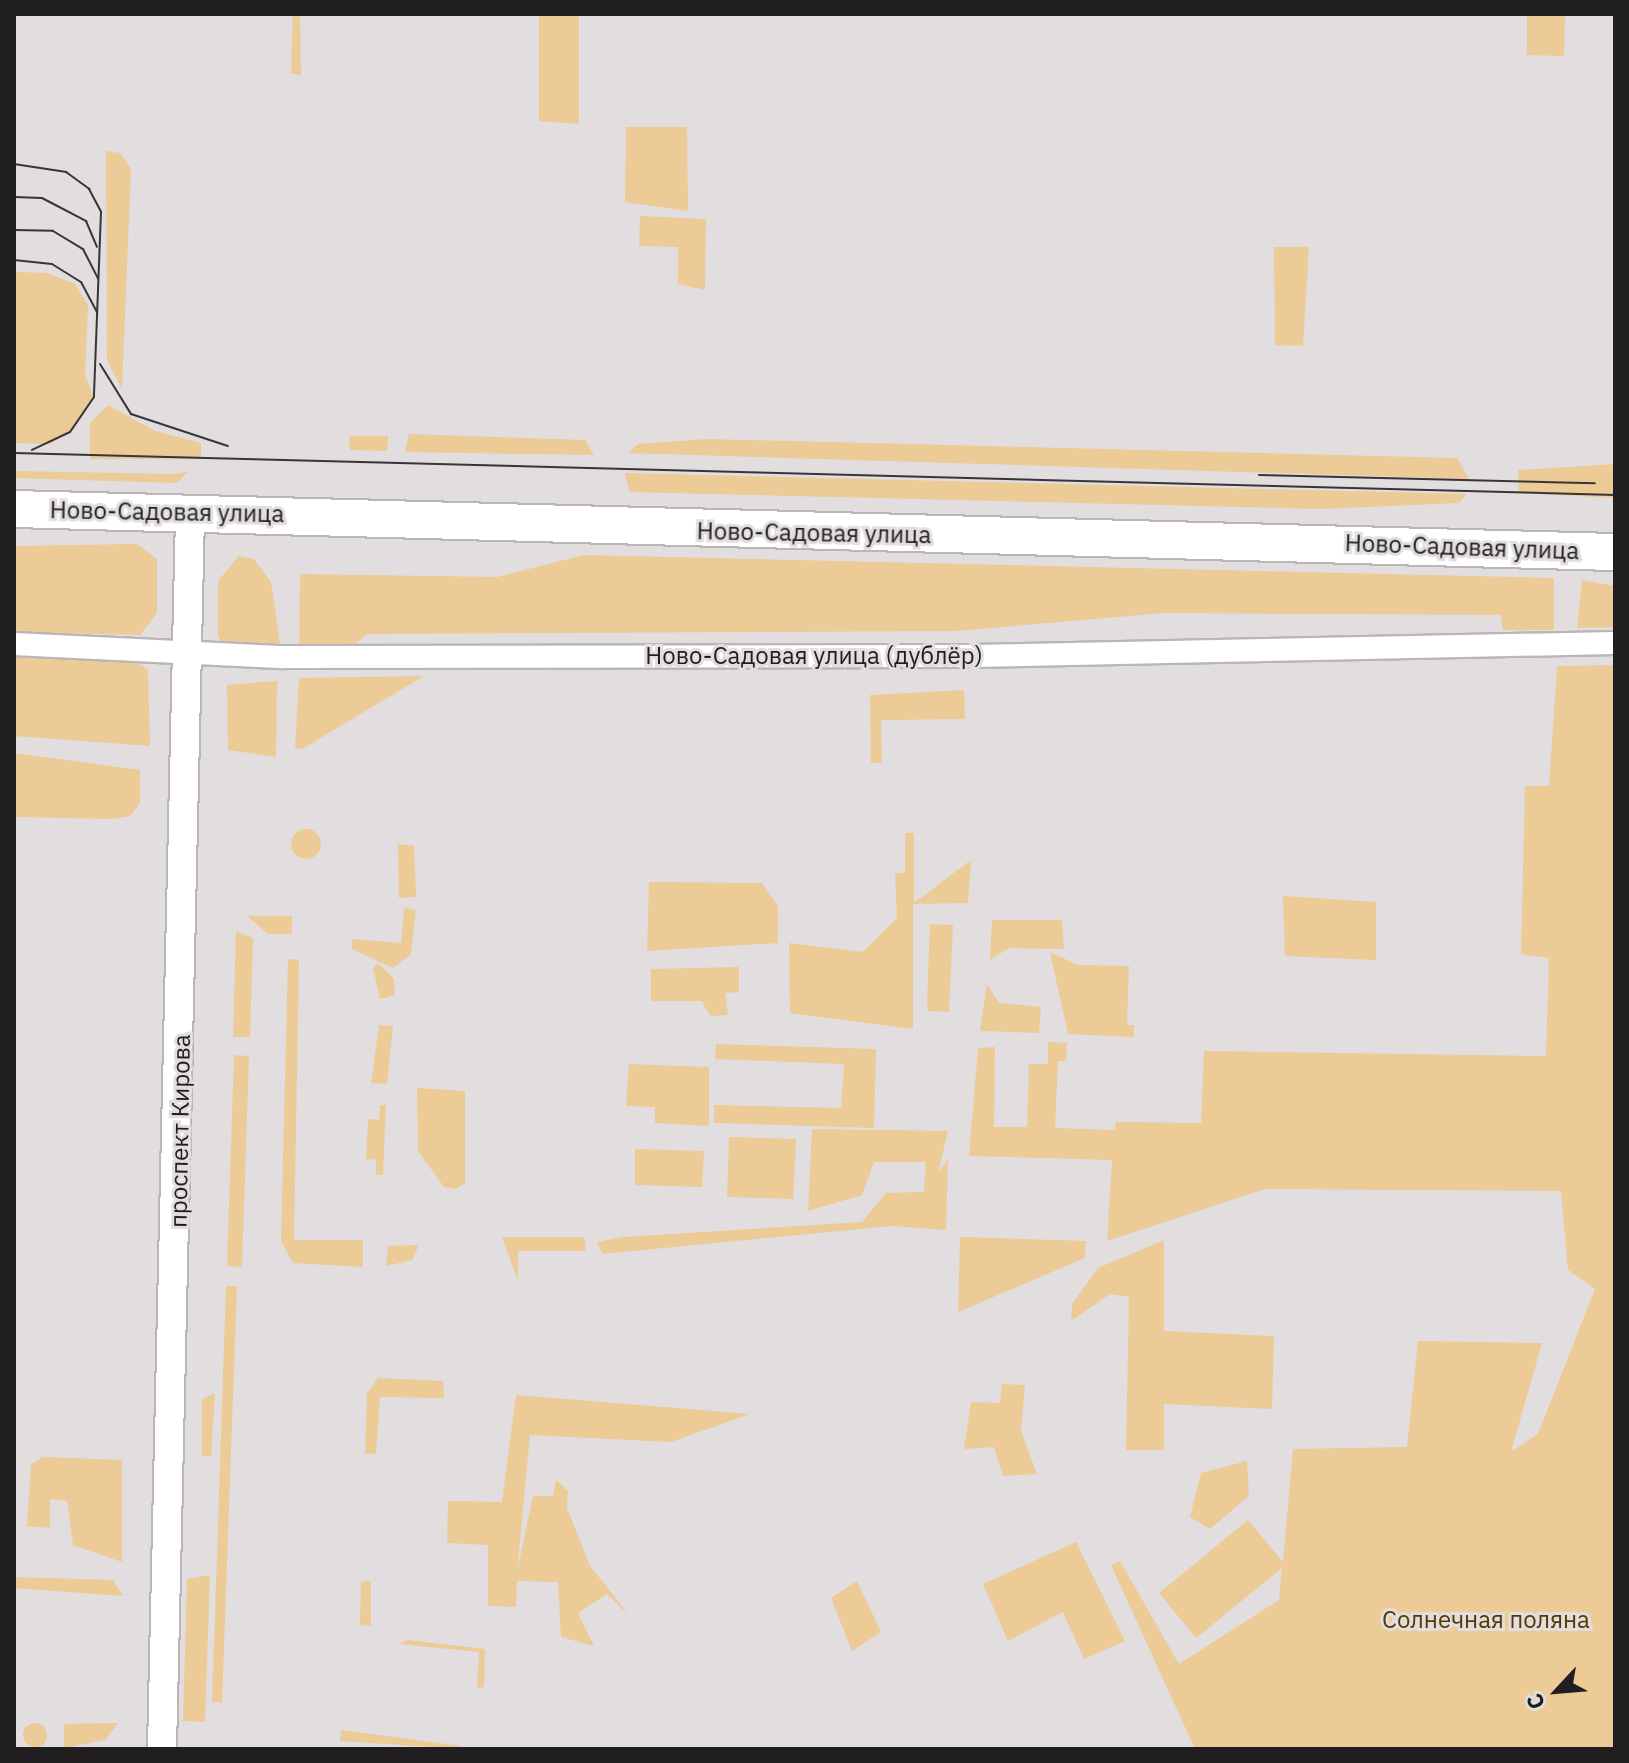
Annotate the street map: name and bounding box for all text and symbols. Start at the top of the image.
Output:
street label: Ново-Садовая улица [50,496,284,528]
street label: Ново-Садовая улица [697,517,931,549]
street label: Ново-Садовая улица [1344,529,1580,565]
street label: Ново-Садовая улица (дублёр) [645,642,983,670]
street label: проспект Кирова [164,1034,196,1228]
park label: Солнечная поляна [1382,1606,1590,1634]
north arrow [1517,1651,1597,1731]
text: С [1519,1689,1551,1715]

